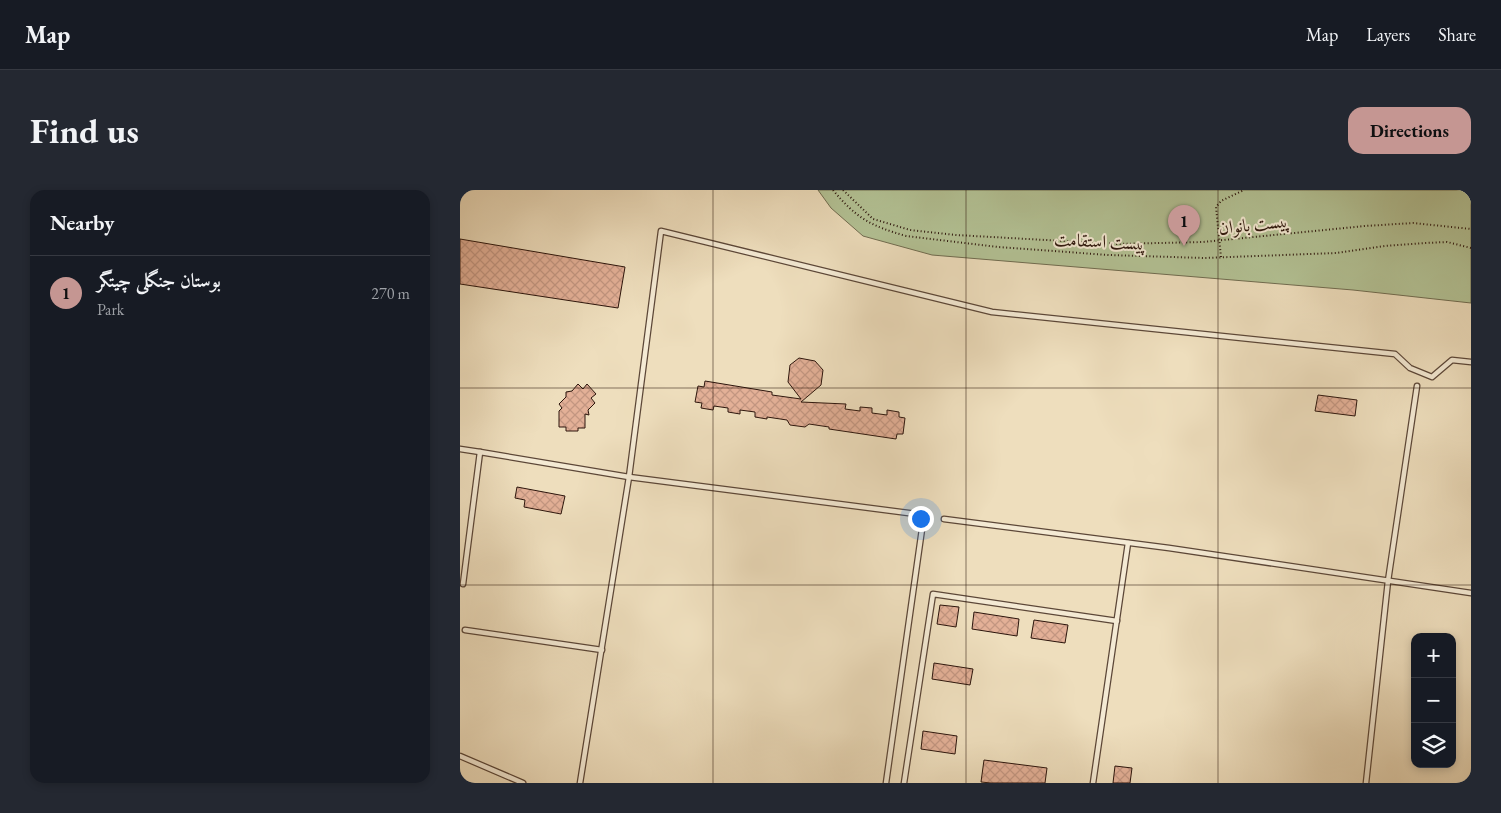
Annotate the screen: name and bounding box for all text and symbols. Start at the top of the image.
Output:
text: Map [25,19,70,50]
text: Map [1306,23,1338,46]
text: Layers [1366,23,1410,46]
text: Share [1438,23,1476,46]
button: Directions [1348,107,1471,154]
text: Find us [30,108,139,153]
pin: 1 [1168,205,1200,246]
text: Nearby [50,209,114,236]
street label: پیست بانوان [1217,209,1291,240]
street label: پیست استقامت [1053,227,1147,256]
text: بوستان جنگلی چیتگر [97,268,221,293]
text: 1 [62,283,70,304]
text: 270 m [371,283,410,304]
text: Park [97,299,124,320]
your location [908,506,934,532]
map controls [1411,633,1456,768]
button: + [1411,633,1456,678]
button: − [1411,678,1456,723]
button: layers [1411,723,1456,768]

